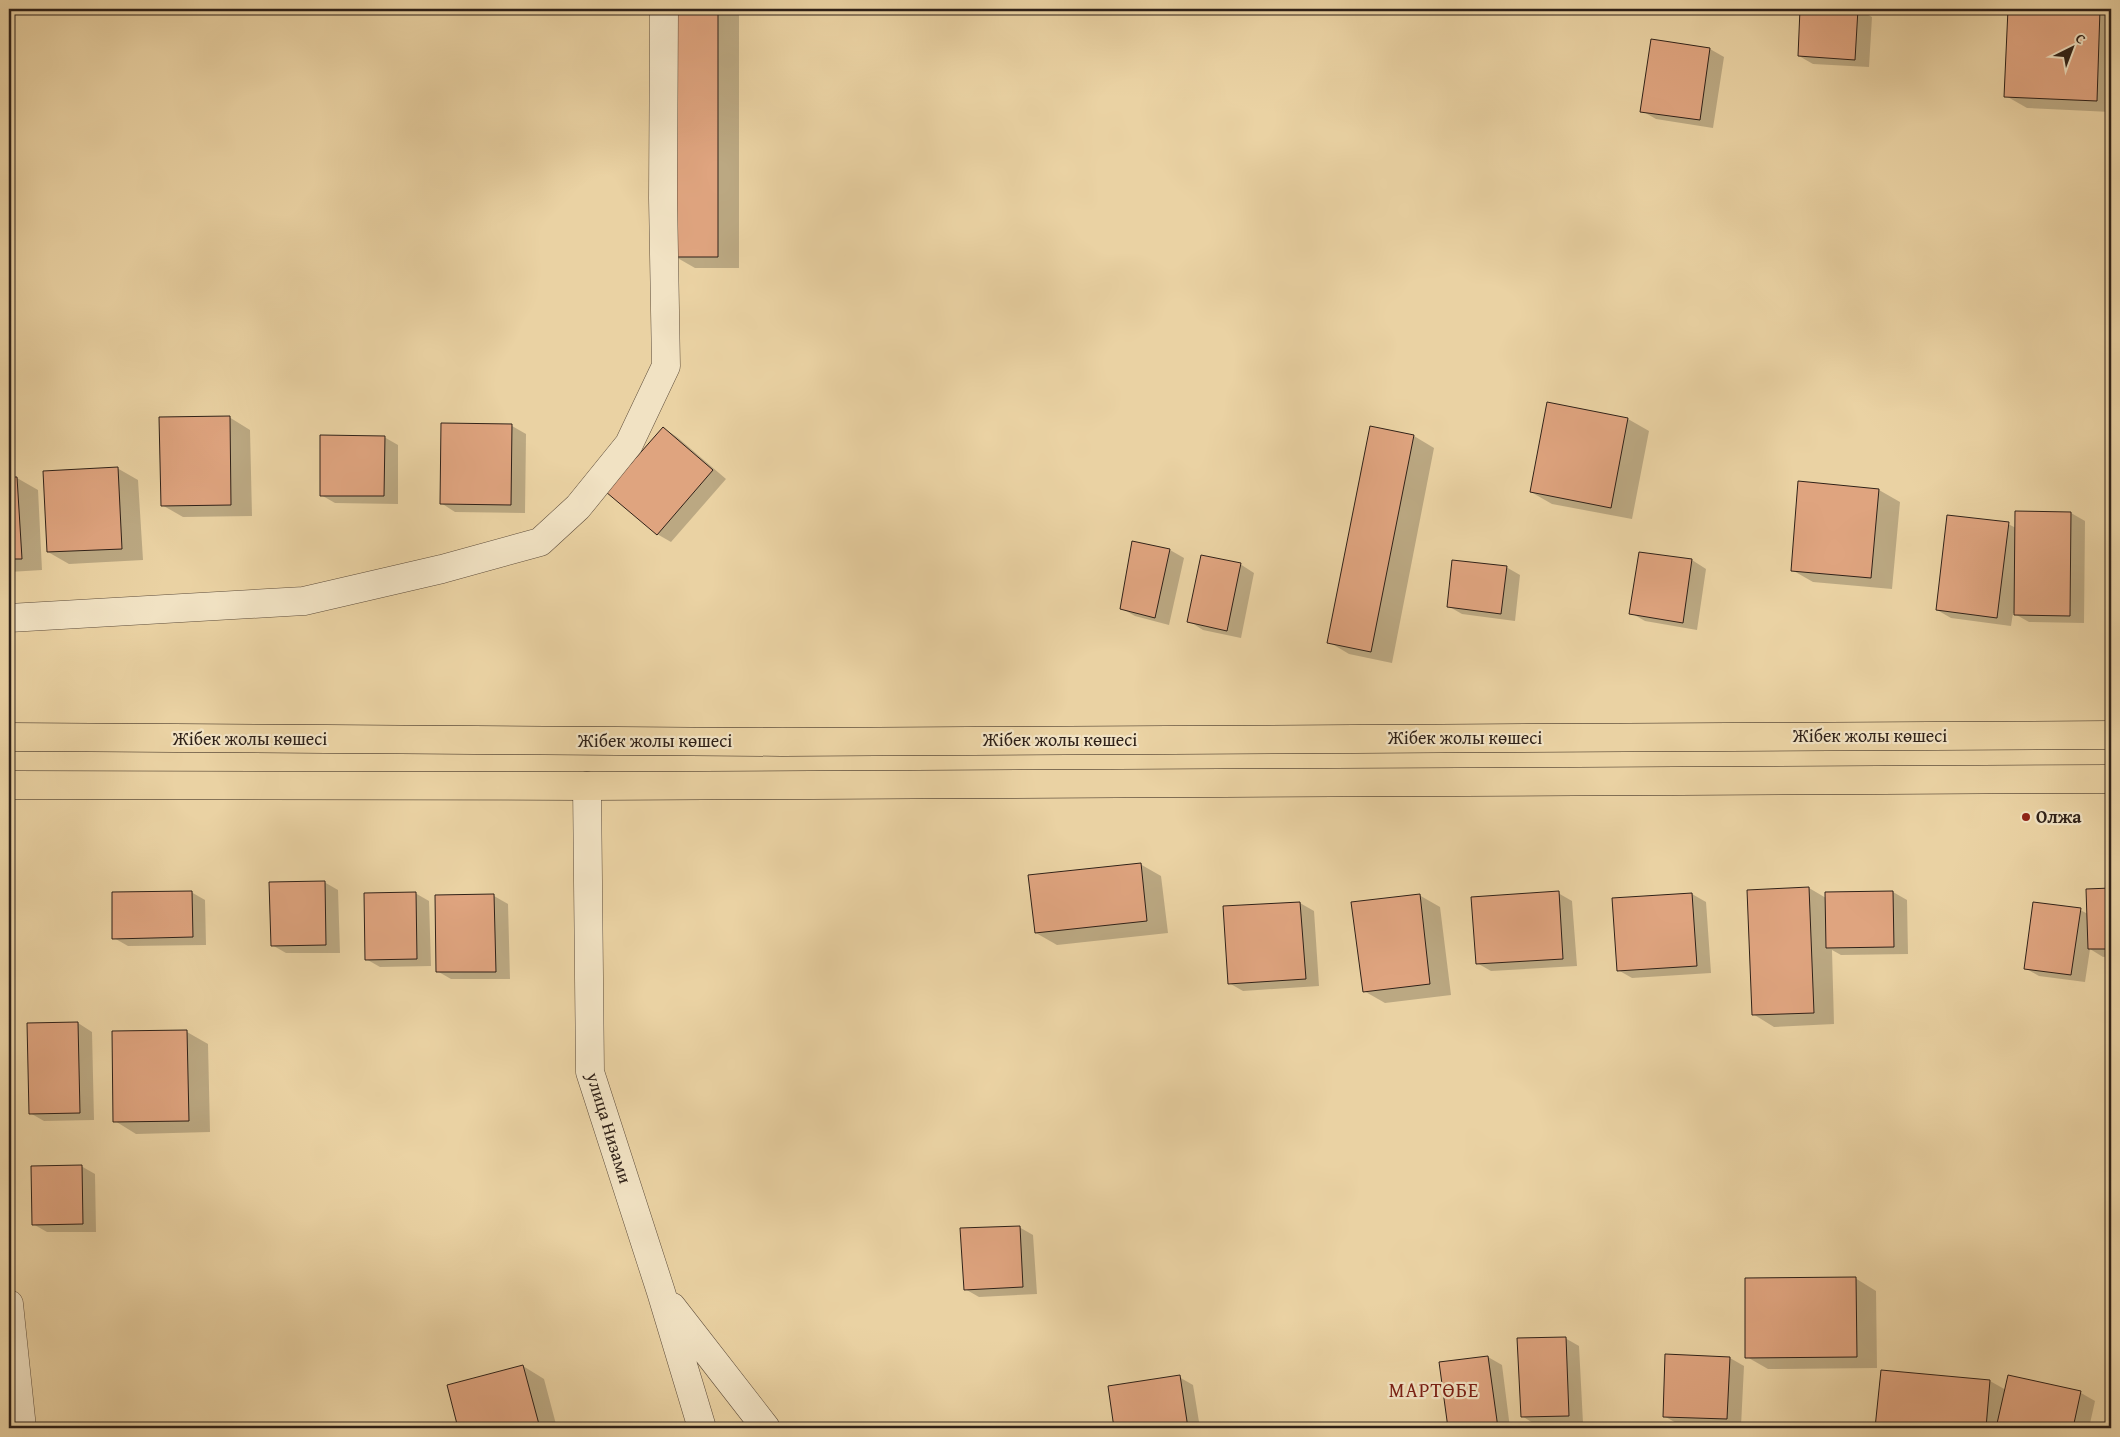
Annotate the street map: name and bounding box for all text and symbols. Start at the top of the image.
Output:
north arrow [2048,22,2098,72]
text: С [2071,28,2090,48]
street label: Жібек жолы көшесі [1792,722,1947,749]
street label: Жібек жолы көшесі [1387,724,1542,751]
street label: Жібек жолы көшесі [172,725,327,752]
street label: Жібек жолы көшесі [982,726,1137,753]
street label: Жібек жолы көшесі [577,727,732,754]
place label: Олжа [2036,803,2082,830]
marker: Олжа [2020,811,2032,823]
street label: улица Низами [579,1068,639,1187]
district label: МАРТӨБЕ [1389,1375,1479,1404]

